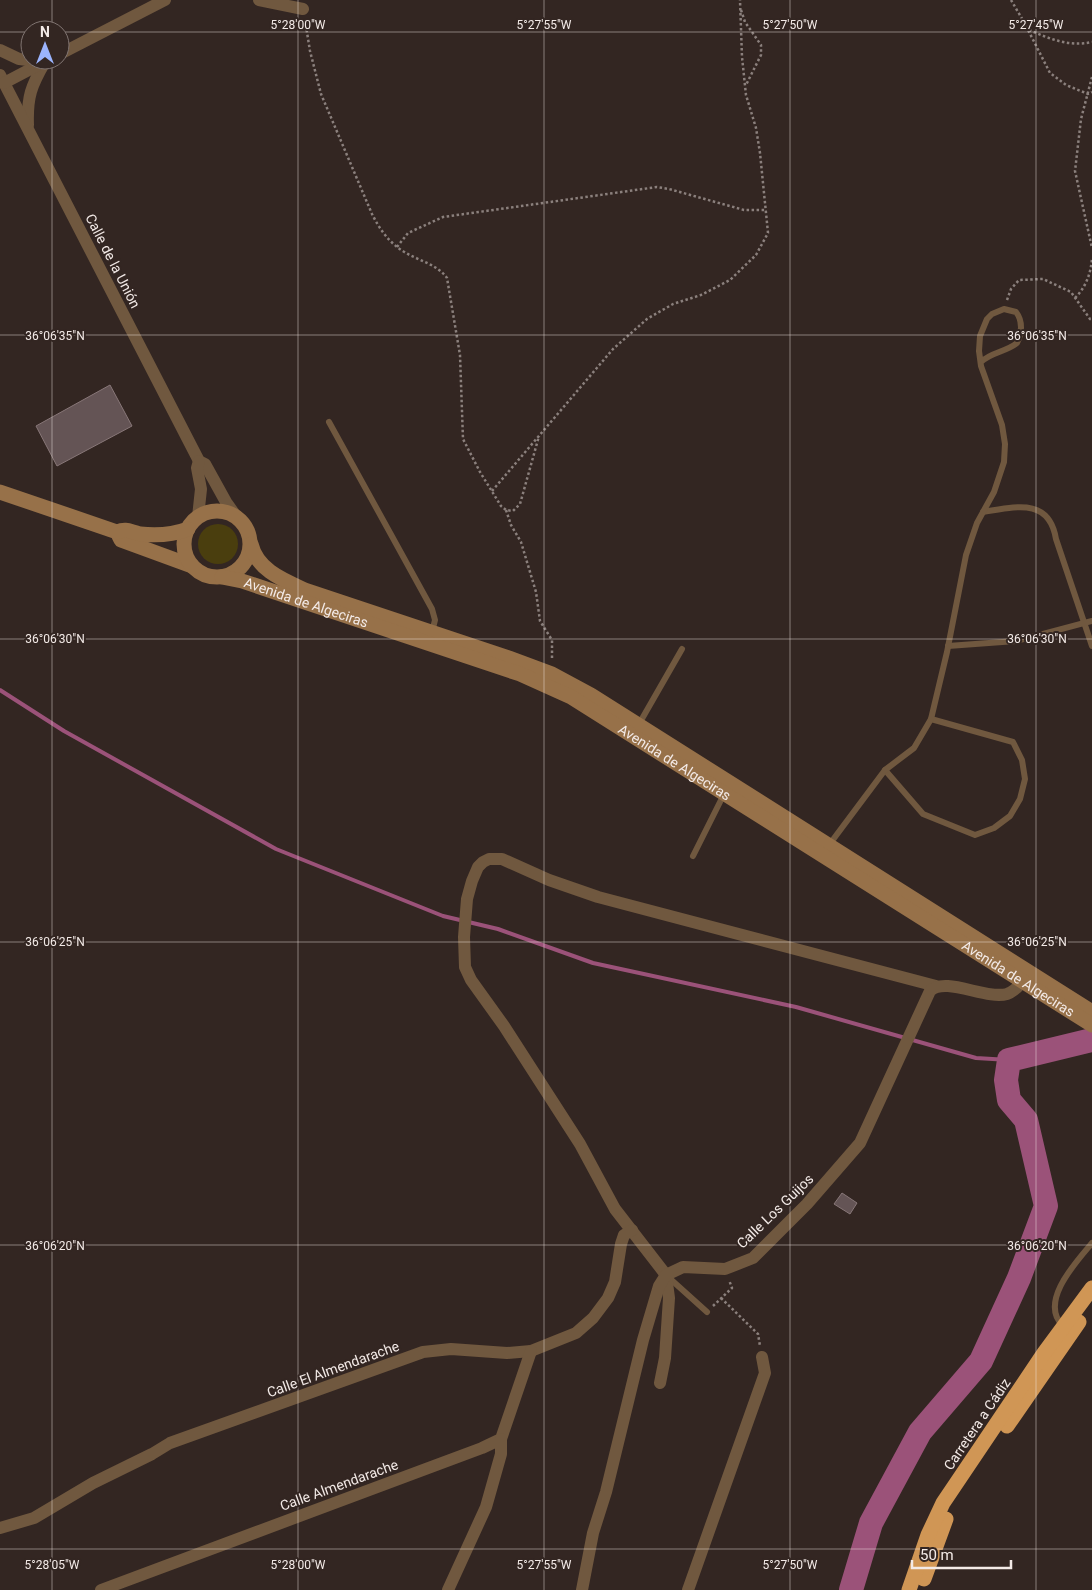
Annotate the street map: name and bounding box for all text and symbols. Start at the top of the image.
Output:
text: 5°28'00"W [271,18,326,32]
text: 5°27'55"W [517,18,572,32]
text: 5°27'50"W [763,18,818,32]
text: 5°27'45"W [1009,18,1064,32]
north arrow [20,20,70,70]
text: N [40,24,50,40]
street label: Calle de la Unión [82,211,144,311]
text: 36°06'35"N [25,329,85,343]
text: 36°06'35"N [1007,329,1067,343]
street label: Avenida de Algeciras [242,574,370,631]
text: 36°06'30"N [25,632,85,646]
text: 36°06'30"N [1007,632,1067,646]
street label: Avenida de Algeciras [615,721,734,804]
text: 36°06'25"N [25,935,85,949]
text: 36°06'25"N [1007,935,1067,949]
street label: Avenida de Algeciras [959,937,1077,1020]
street label: Calle Los Guijos [734,1171,816,1251]
text: 36°06'20"N [25,1239,85,1253]
text: 36°06'20"N [1007,1239,1067,1253]
street label: Calle El Almendarache [265,1338,401,1400]
street label: Carretera a Cádiz [940,1375,1014,1473]
street label: Calle Almendarache [278,1456,400,1514]
scale bar [912,1538,1011,1570]
text: 50 m [920,1546,954,1564]
text: 5°28'05"W [25,1558,80,1572]
text: 5°28'00"W [271,1558,326,1572]
text: 5°27'55"W [517,1558,572,1572]
text: 5°27'50"W [763,1558,818,1572]

